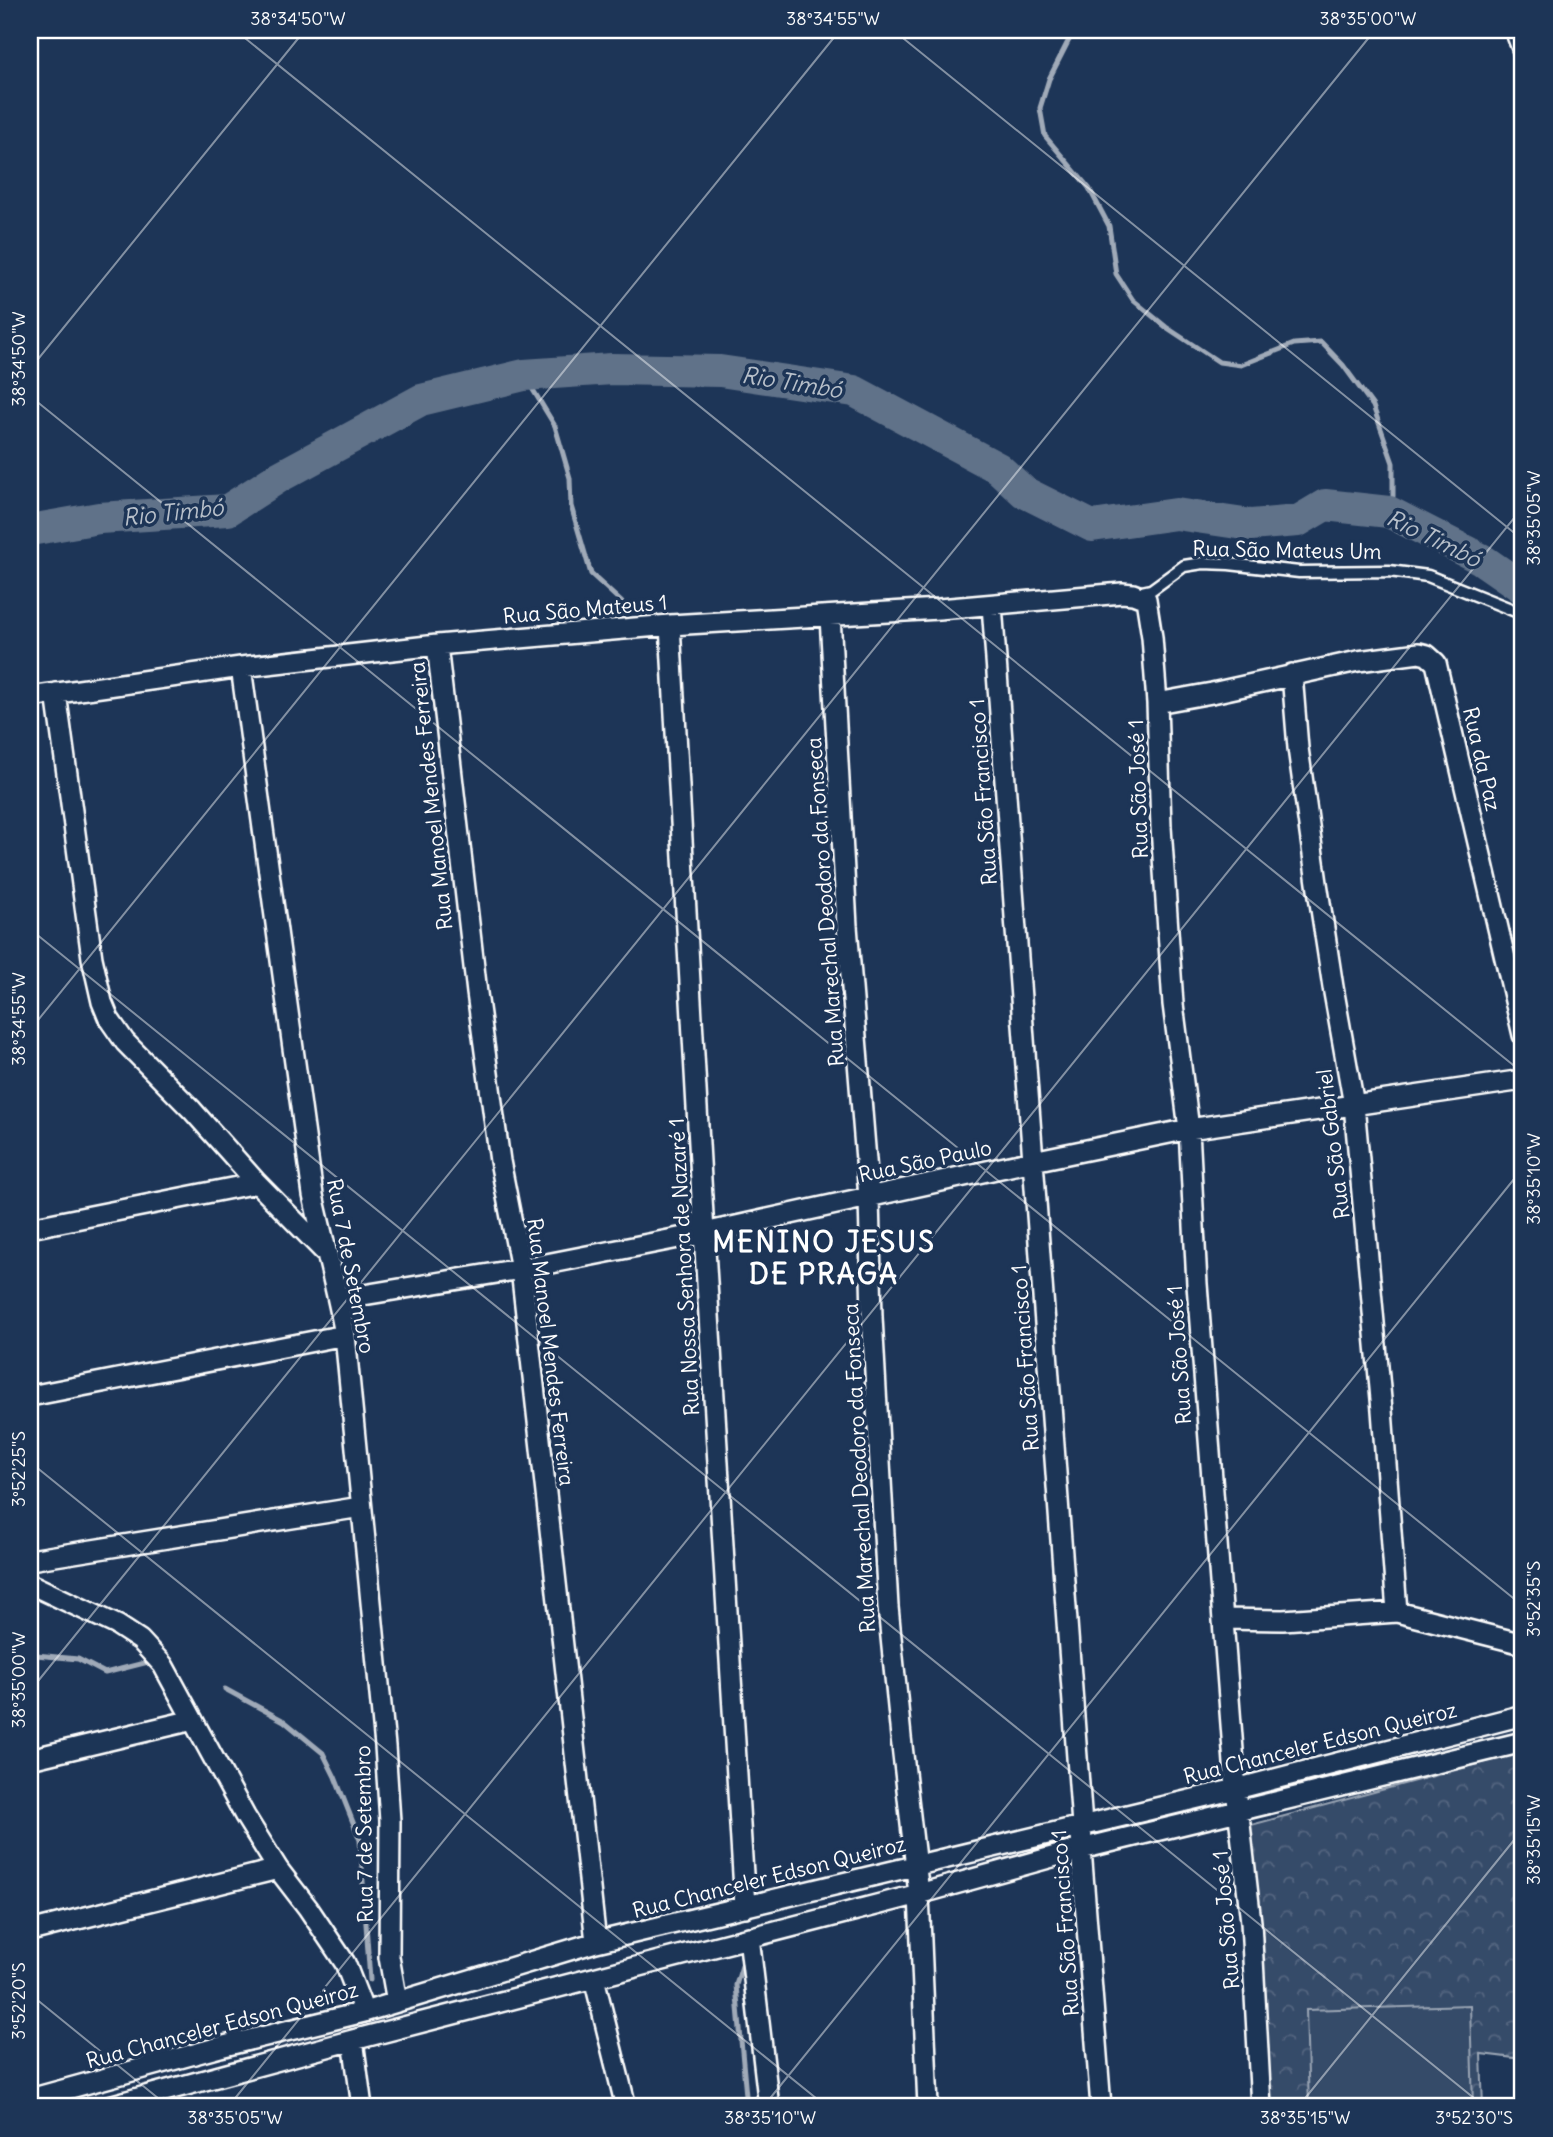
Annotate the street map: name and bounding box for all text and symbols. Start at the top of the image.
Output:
text: 38°34'50"W [250,7,346,30]
text: 38°34'55"W [786,7,880,30]
text: 38°35'00"W [1320,7,1416,30]
text: 38°34'50"W [7,311,30,407]
water label: Rio Timbó [740,360,845,404]
text: 38°35'05"W [1522,470,1545,566]
water label: Rio Timbó [121,492,226,532]
water label: Rio Timbó [1382,503,1487,574]
street label: Rua São Mateus Um [1192,535,1382,565]
street label: Rua São Mateus 1 [502,588,668,630]
street label: Rua Manoel Mendes Ferreira [403,660,459,931]
street label: Rua São Francisco 1 [963,698,1003,886]
street label: Rua da Paz [1457,704,1507,814]
street label: Rua São José 1 [1122,719,1154,859]
street label: Rua Marechal Deodoro da Fonseca [800,736,850,1068]
text: 38°34'55"W [7,972,30,1066]
street label: Rua São Gabriel [1310,1068,1356,1220]
street label: Rua Nossa Senhora de Nazaré 1 [663,1117,705,1417]
text: 38°35'10"W [1522,1133,1545,1225]
street label: Rua São Paulo [856,1134,994,1188]
street label: Rua 7 de Setembro [321,1176,381,1356]
street label: Rua Manoel Mendes Ferreira [521,1217,581,1487]
district label: MENINO JESUS DE PRAGA [712,1224,936,1292]
street label: Rua São Francisco 1 [1005,1264,1045,1452]
street label: Rua São José 1 [1161,1285,1197,1425]
street label: Rua Marechal Deodoro da Fonseca [837,1303,881,1633]
text: 3°52'25"S [7,1431,30,1507]
text: 3°52'35"S [1522,1561,1545,1637]
text: 38°35'00"W [7,1632,30,1728]
street label: Rua Chanceler Edson Queiroz [1181,1696,1459,1790]
street label: Rua 7 de Setembro [349,1745,379,1923]
text: 38°35'15"W [1522,1795,1545,1885]
street label: Rua São Francisco 1 [1045,1829,1085,2017]
street label: Rua Chanceler Edson Queiroz [630,1830,908,1924]
street label: Rua São José 1 [1206,1849,1246,1991]
text: 3°52'20"S [7,1962,30,2040]
street label: Rua Chanceler Edson Queiroz [83,1976,361,2074]
text: 38°35'05"W [187,2106,283,2129]
text: 38°35'10"W [724,2106,816,2129]
text: 38°35'15"W [1260,2106,1350,2129]
text: 3°52'30"S [1435,2106,1513,2129]

